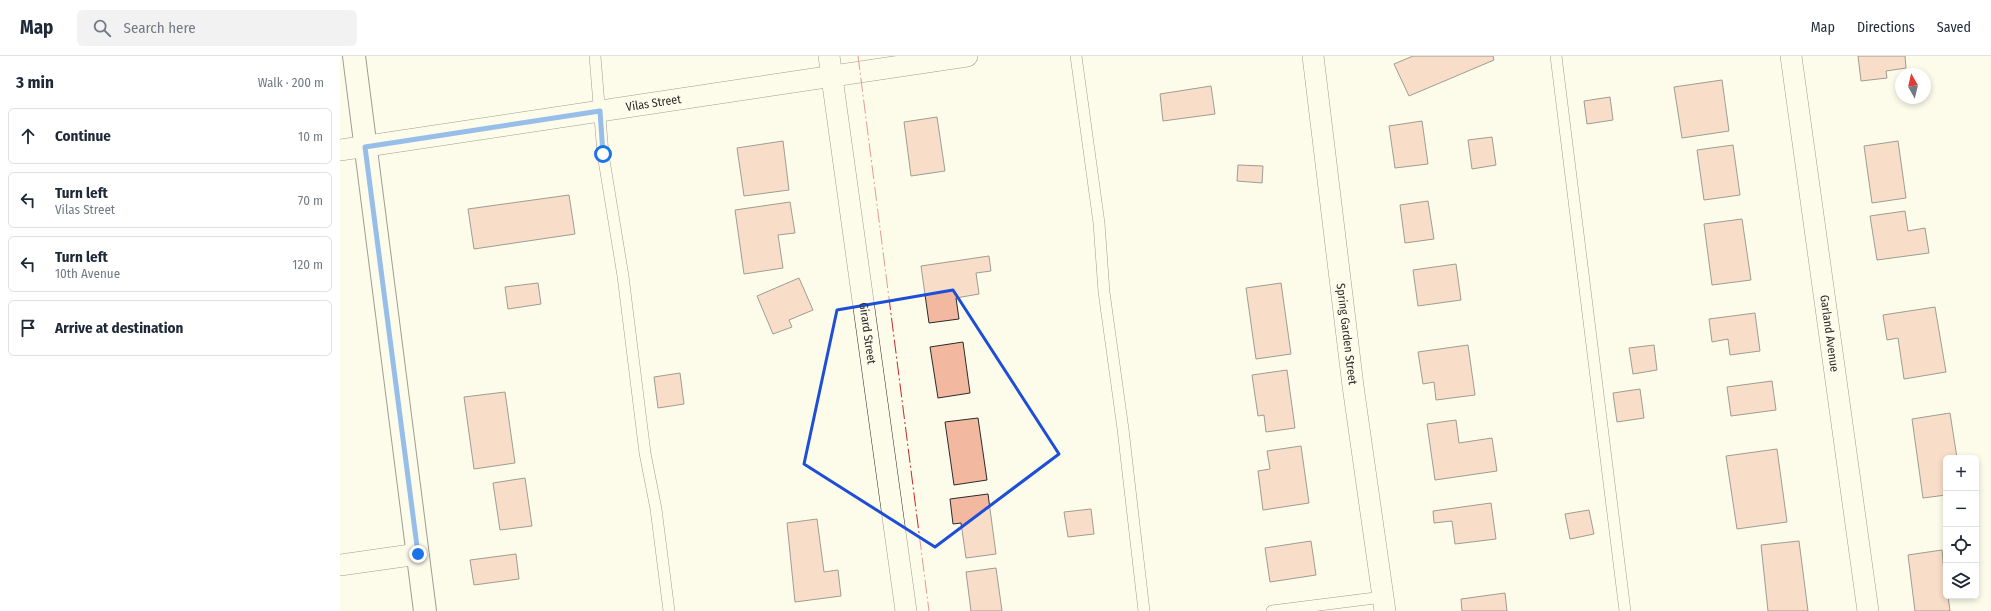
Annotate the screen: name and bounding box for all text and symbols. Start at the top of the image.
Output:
search box [77,10,357,46]
text: Map [20,16,53,39]
icon: search [91,17,113,39]
text: Search here [123,19,196,37]
text: Map [1811,19,1835,36]
text: Directions [1857,19,1915,36]
text: Saved [1937,19,1971,36]
north arrow [1895,68,1931,104]
text: 3 min [16,72,54,93]
text: Walk · 200 m [258,75,324,90]
street label: Vilas Street [625,92,682,114]
icon: ahead [17,125,39,147]
text: Continue [55,127,111,145]
text: 10 m [298,129,323,144]
route start [594,145,612,163]
text: Turn left [55,184,108,202]
icon: left [17,189,39,211]
text: 70 m [298,193,323,208]
text: Vilas Street [55,202,115,217]
text: Turn left [55,248,108,266]
icon: left [17,253,39,275]
text: 120 m [292,257,323,272]
text: 10th Avenue [55,266,120,281]
street label: Spring Garden Street [1334,282,1360,386]
street label: Garland Avenue [1817,294,1842,373]
street label: Girard Street [856,302,879,365]
icon: arrive [17,317,39,339]
text: Arrive at destination [55,319,183,337]
map controls [1943,455,1979,599]
button: + [1943,455,1979,491]
button: − [1943,491,1979,527]
button: locate [1943,527,1979,563]
route end [409,545,427,563]
button: layers [1943,563,1979,599]

